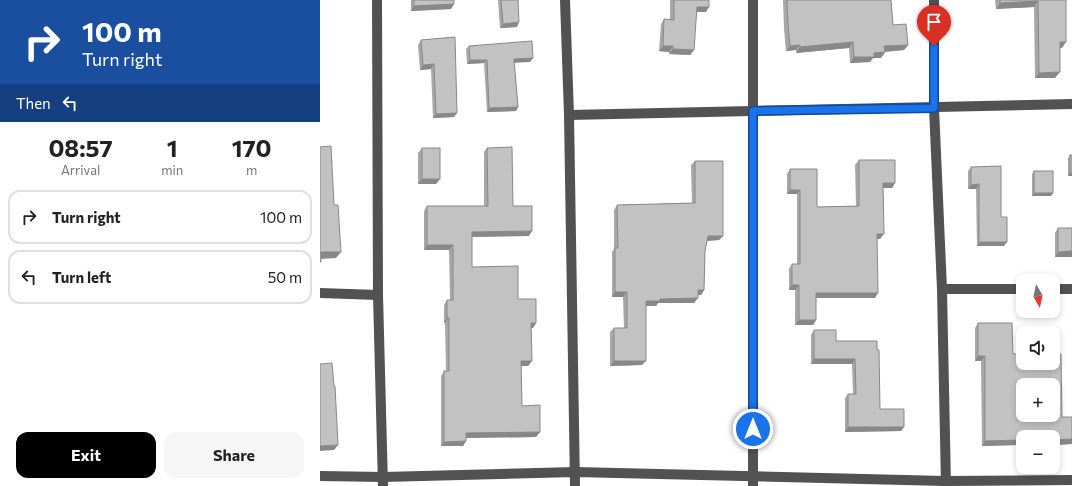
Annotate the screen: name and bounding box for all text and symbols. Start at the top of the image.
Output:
pin [917,5,951,46]
icon: arrive [923,11,945,33]
text: 100 m [82,14,162,48]
icon: right [16,16,68,68]
text: Turn right [82,48,162,70]
icon: left [59,92,81,114]
text: Then [16,94,51,112]
text: 08:57 [48,133,113,162]
text: 1 [167,133,178,162]
text: 170 [232,133,272,162]
text: Arrival [61,162,100,178]
text: min [161,162,183,178]
text: m [246,162,257,178]
icon: right [18,206,40,228]
text: Turn right [52,208,121,226]
text: 100 m [260,208,302,226]
icon: left [18,266,40,288]
text: Turn left [52,268,111,286]
text: 50 m [268,268,302,286]
north arrow [1016,274,1060,318]
map controls [1016,274,1060,474]
button: sound [1016,326,1060,370]
button: + [1016,378,1060,422]
position arrow [732,408,774,450]
button: − [1016,430,1060,474]
button: Exit [16,432,156,478]
button: Share [164,432,304,478]

